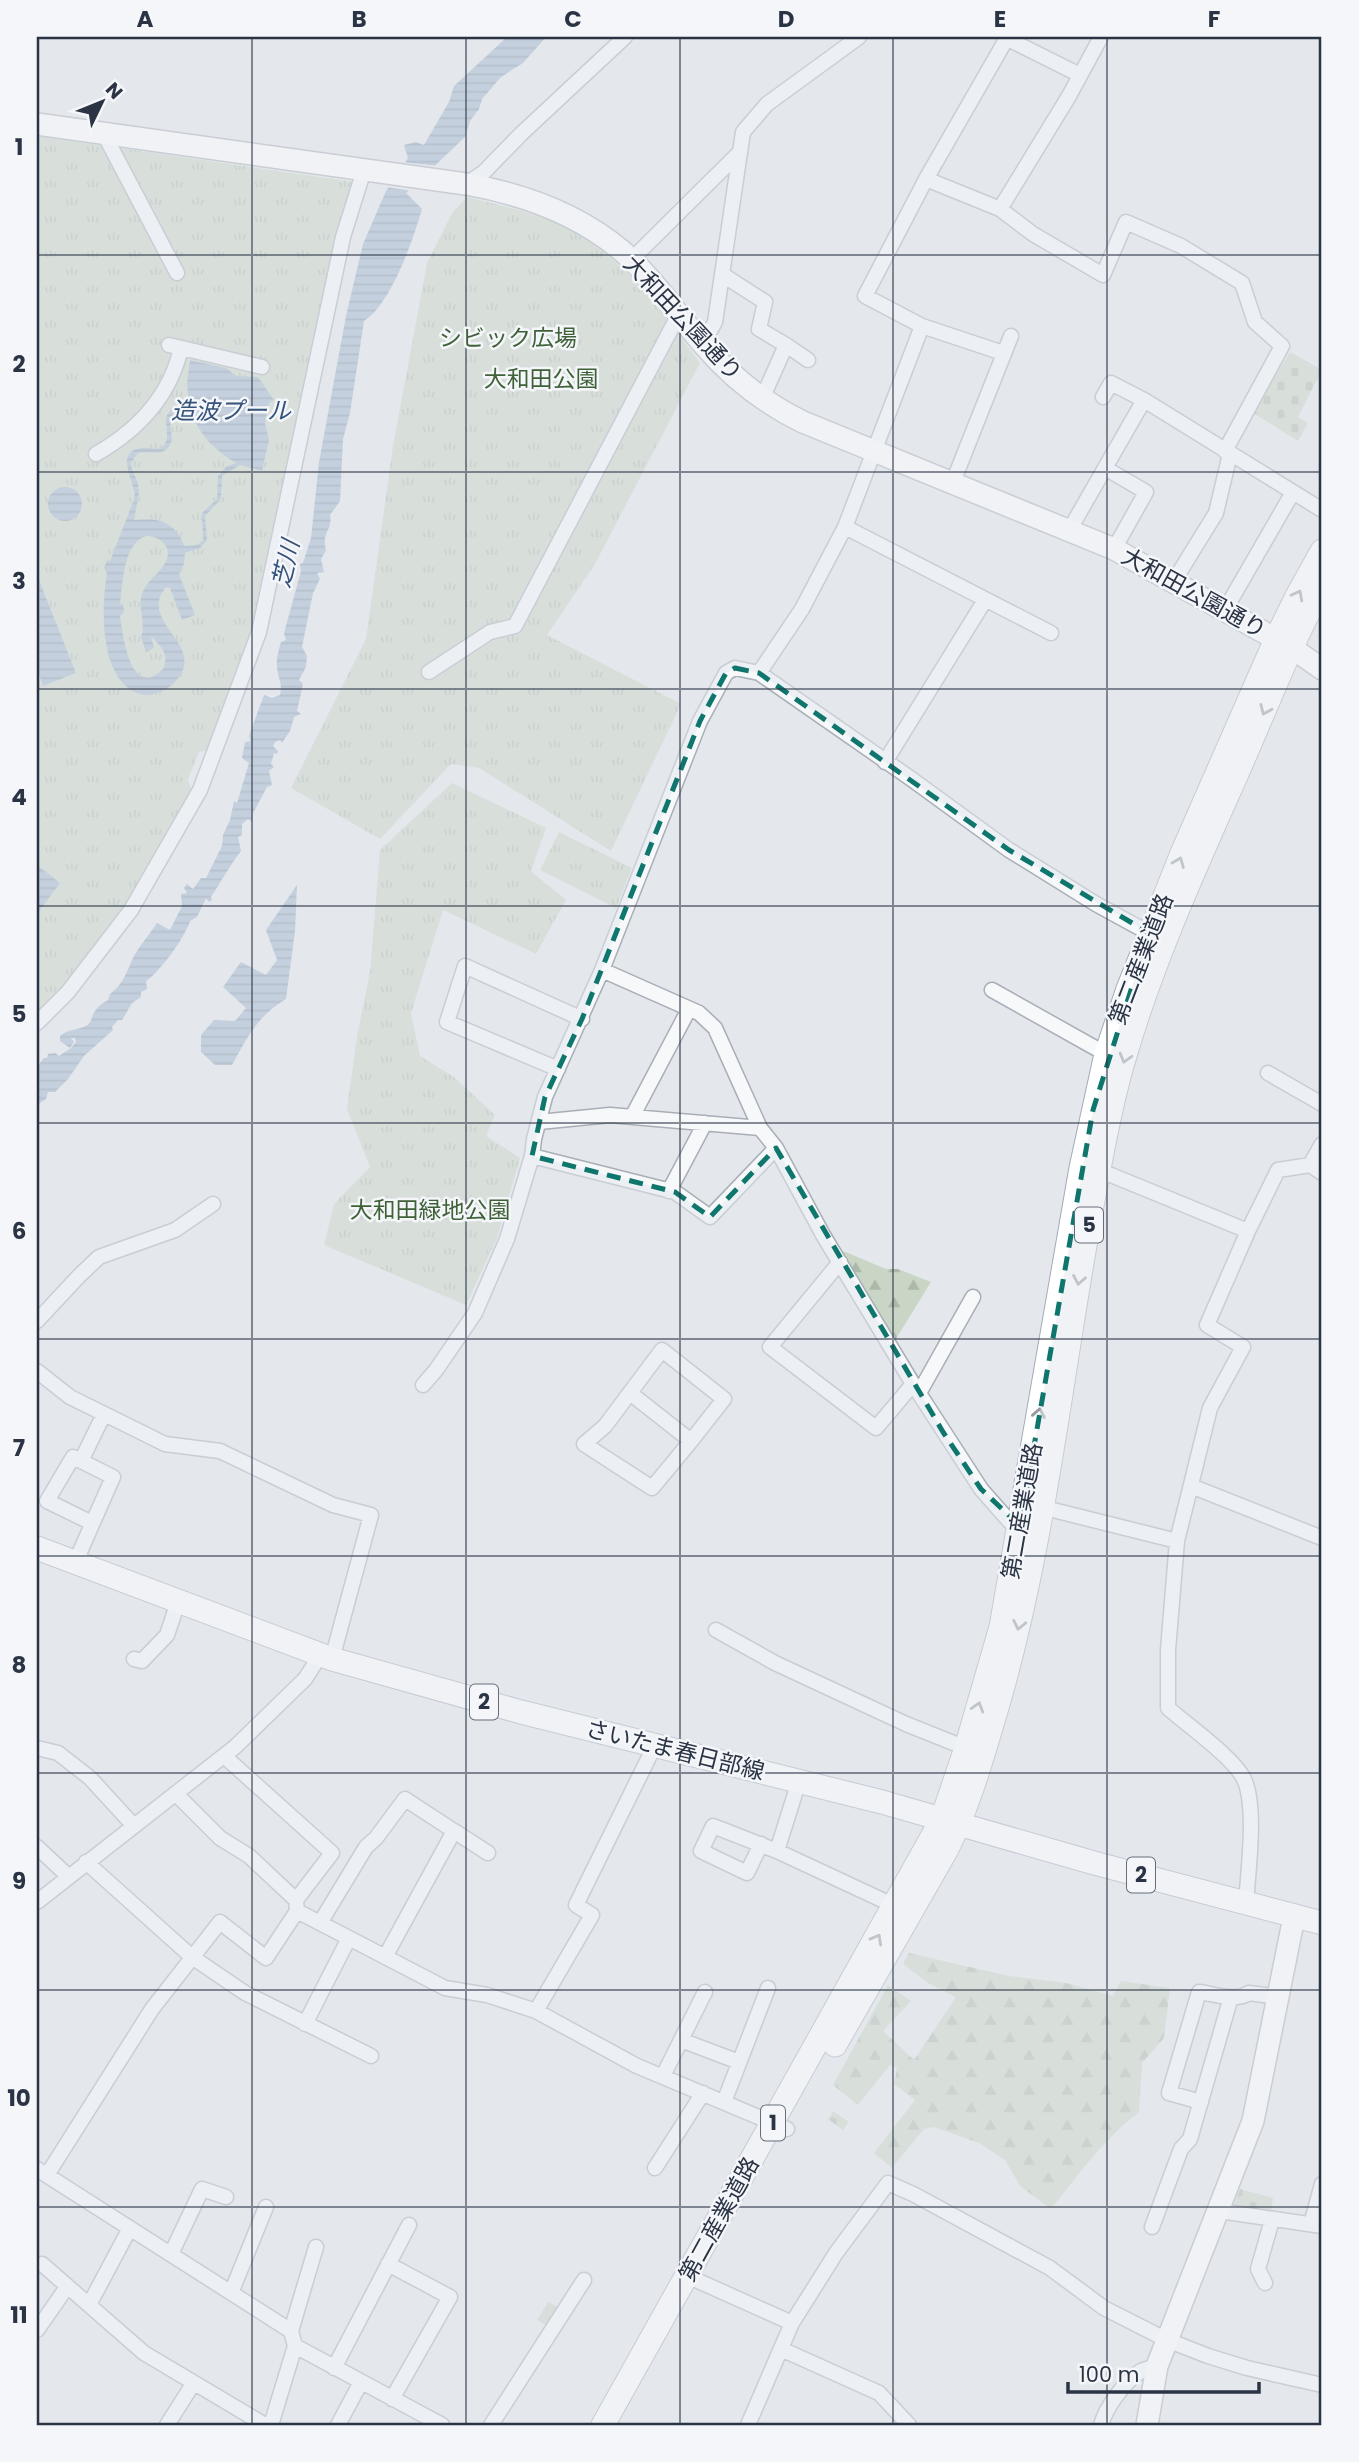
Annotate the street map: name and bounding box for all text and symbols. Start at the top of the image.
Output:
text: A [137,3,154,35]
text: B [351,3,367,35]
text: C [564,3,582,35]
text: D [778,3,794,35]
text: E [994,3,1006,35]
text: F [1208,3,1220,35]
north arrow [66,66,136,136]
text: N [99,76,129,105]
text: 1 [15,131,23,163]
street label: 大和田公園通り [616,248,750,388]
park label: シビック広場 [439,322,577,354]
text: 2 [12,348,26,380]
park label: 大和田公園 [484,363,599,395]
water label: 造波プール [171,394,292,427]
water label: 芝川 [264,534,308,591]
street label: 大和田公園通り [1116,540,1272,646]
text: 3 [12,565,26,597]
one-way arrow [1290,589,1303,602]
one-way arrow [1259,703,1273,716]
text: 4 [11,781,27,813]
one-way arrow [1170,857,1184,869]
street label: 第二産業道路 [1101,889,1181,1029]
text: 5 [12,998,26,1030]
one-way arrow [1118,1051,1133,1063]
park label: 大和田緑地公園 [350,1194,511,1226]
road number: 5 [1075,1208,1103,1242]
text: 6 [12,1215,26,1247]
one-way arrow [1073,1274,1088,1286]
one-way arrow [1031,1407,1046,1419]
text: 7 [13,1432,25,1464]
street label: 第二産業道路 [994,1440,1050,1582]
one-way arrow [1013,1619,1027,1631]
text: 8 [12,1649,26,1681]
road number: 2 [470,1684,498,1720]
one-way arrow [970,1702,985,1714]
street label: さいたま春日部線 [582,1712,768,1788]
road number: 2 [1127,1857,1155,1892]
text: 9 [12,1865,26,1897]
one-way arrow [869,1933,882,1946]
text: 10 [7,2082,31,2114]
road number: 1 [761,2106,785,2140]
street label: 第二産業道路 [672,2151,766,2287]
text: 11 [10,2299,28,2331]
scale bar [1068,2350,1259,2394]
text: 100 m [1079,2360,1139,2389]

